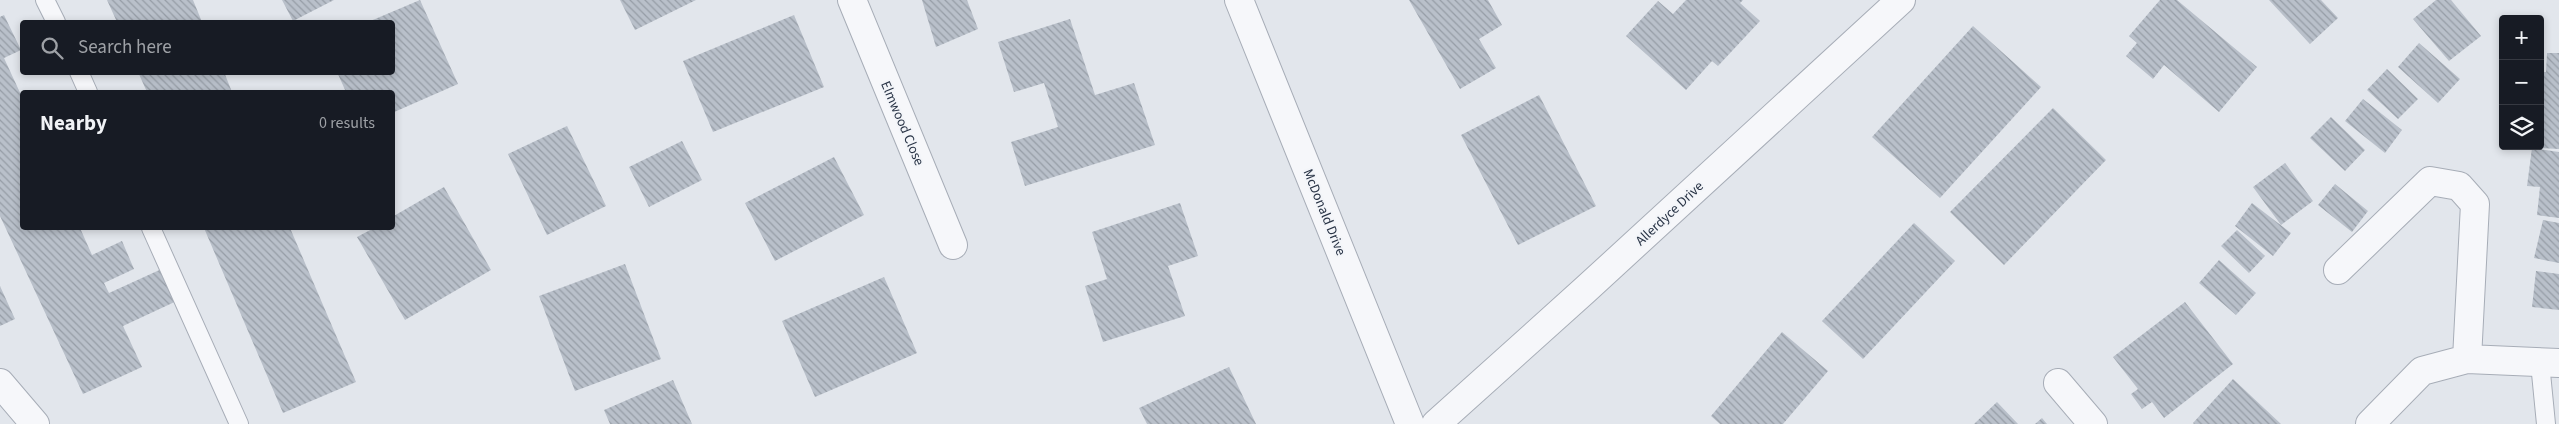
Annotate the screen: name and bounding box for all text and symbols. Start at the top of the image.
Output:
map controls [2499,15,2544,150]
button: + [2499,15,2544,60]
search box [20,20,395,75]
icon: search [38,34,66,62]
text: Search here [78,34,172,61]
button: − [2499,60,2544,105]
street label: Elmwood Close [875,78,929,169]
button: layers [2499,105,2544,150]
text: Nearby [40,108,107,138]
text: 0 results [319,112,375,134]
street label: McDonald Drive [1298,166,1351,259]
street label: Allerdyce Drive [1631,177,1708,251]

